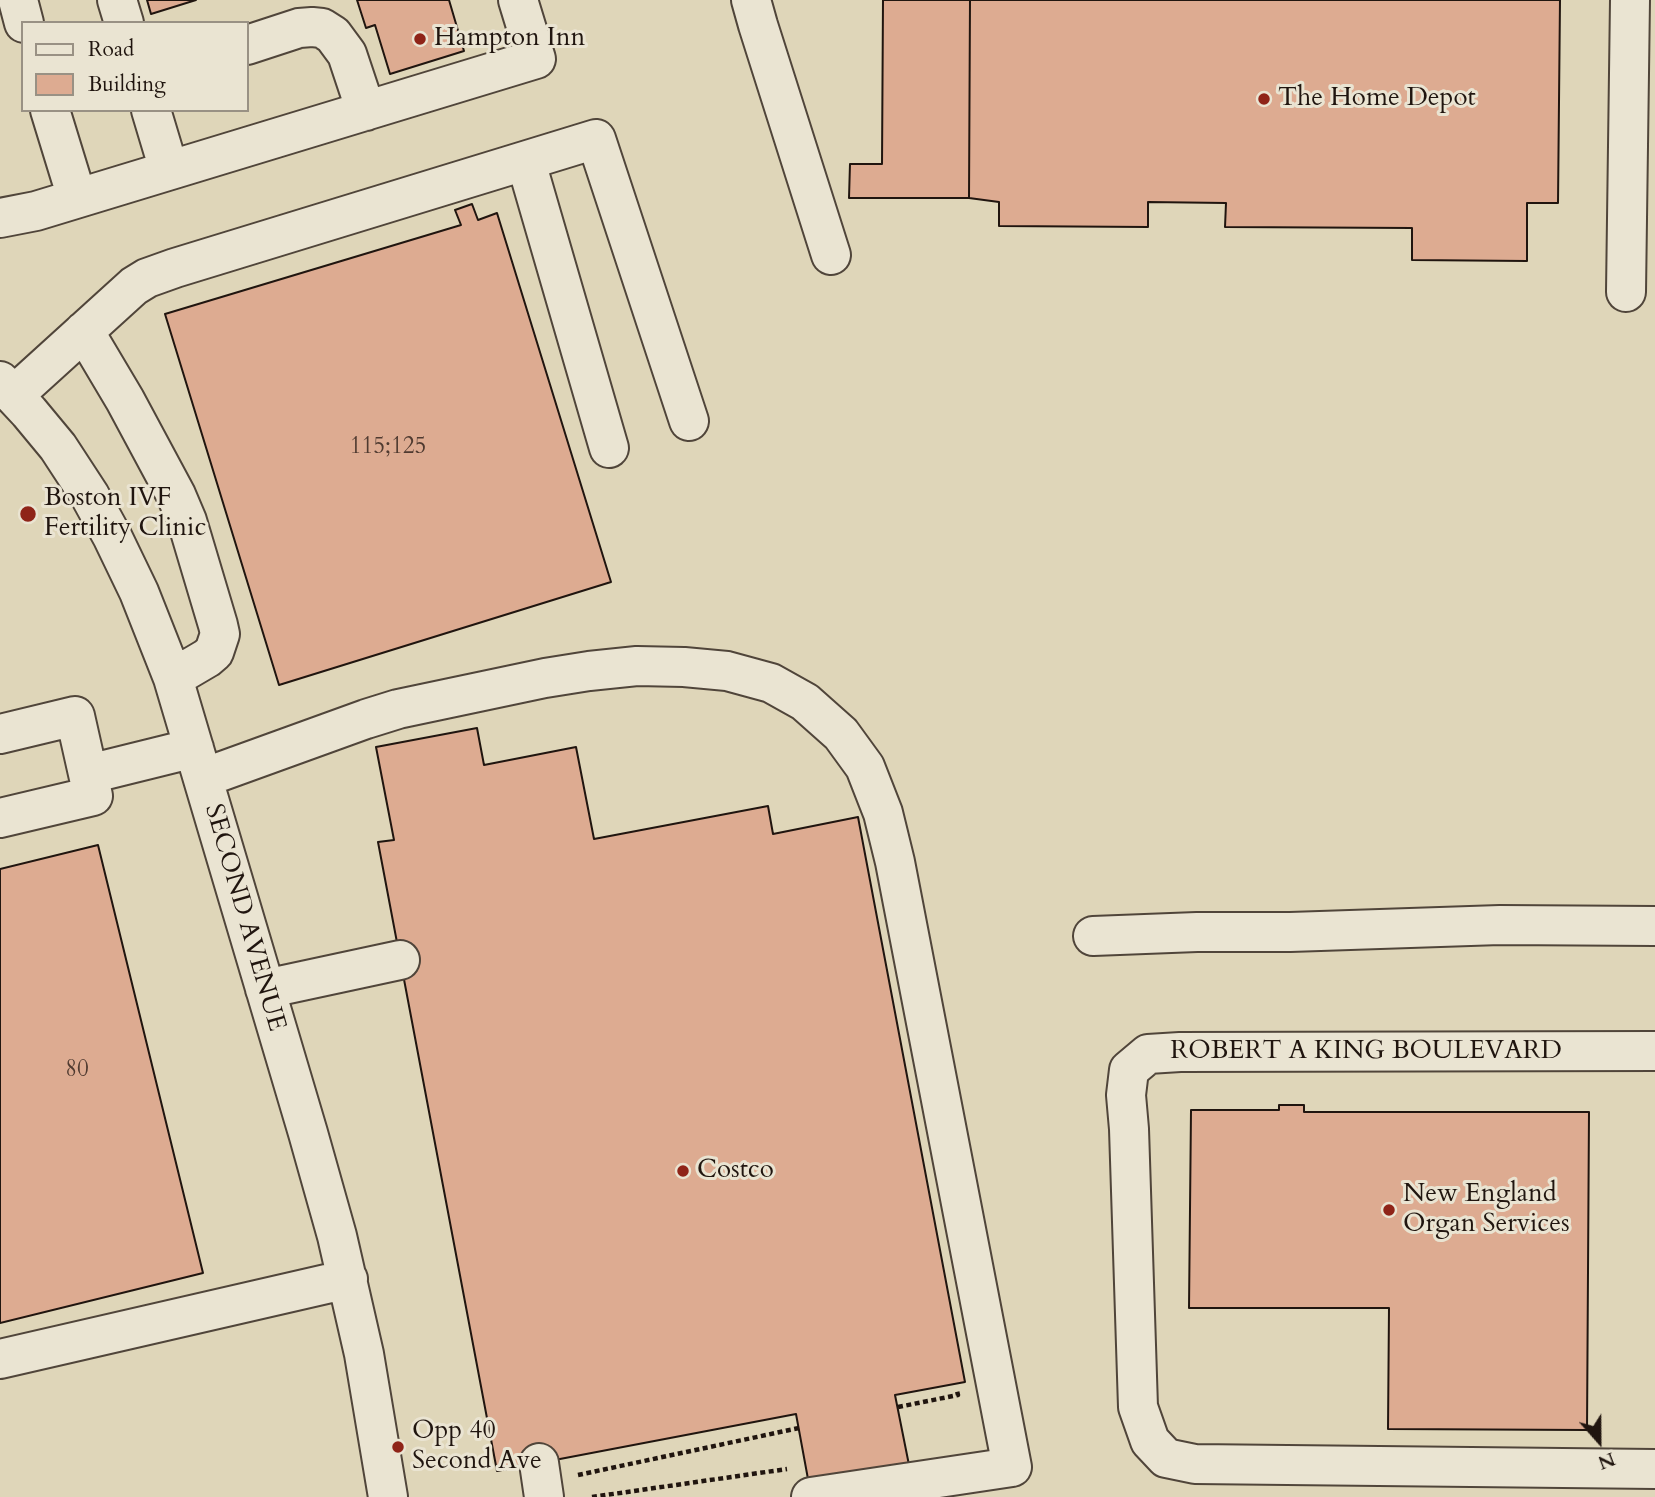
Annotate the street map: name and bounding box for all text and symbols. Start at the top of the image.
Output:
legend [21,21,248,112]
place label: Hampton Inn [434,23,585,55]
marker: Hampton Inn [412,31,428,47]
text: Road [88,35,134,64]
text: Building [88,70,166,99]
place label: The Home Depot [1278,83,1476,115]
marker: The Home Depot [1256,91,1272,107]
house number: 115;125 [350,434,426,462]
place label: Boston IVF Fertility Clinic [44,483,206,544]
marker: Boston IVF Fertility Clinic [18,504,38,524]
street label: SECOND AVENUE [197,801,291,1035]
street label: ROBERT A KING BOULEVARD [1170,1036,1562,1068]
house number: 80 [65,1057,89,1085]
place label: Costco [697,1155,774,1187]
marker: Costco [675,1163,691,1179]
place label: New England Organ Services [1403,1179,1570,1240]
marker: New England Organ Services [1381,1202,1397,1218]
north arrow [1564,1406,1634,1476]
place label: Opp 40 Second Ave [412,1416,542,1478]
marker: Opp 40 Second Ave [390,1439,406,1455]
text: N [1594,1446,1619,1476]

